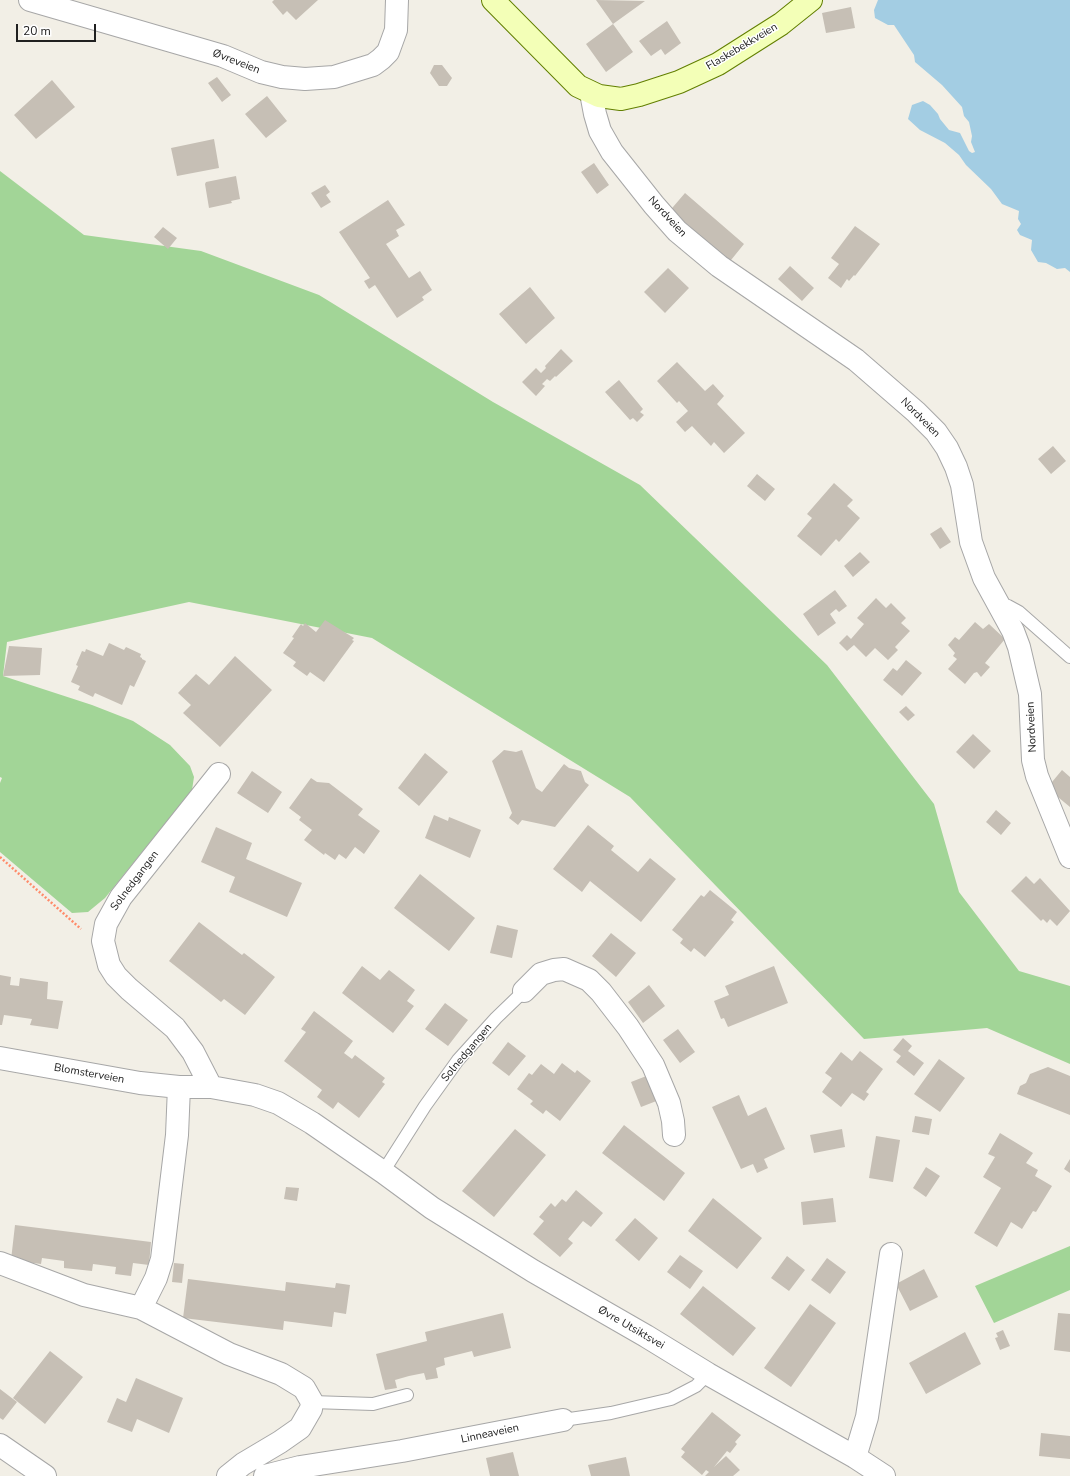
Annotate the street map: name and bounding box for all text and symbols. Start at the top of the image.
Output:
scale bar [18,16,98,42]
street label: Flaskebekkveien [704,21,780,73]
text: 20 m [23,23,51,39]
street label: Øvreveien [210,47,262,77]
street label: Nordveien [645,194,689,240]
street label: Nordveien [897,395,943,441]
street label: Nordveien [1024,701,1040,753]
street label: Solnedgangen [108,848,162,914]
street label: Solnedgangen [439,1021,495,1085]
street label: Blomsterveien [53,1061,125,1087]
street label: Øvre Utsiktsvei [595,1304,667,1352]
street label: Linneaveien [460,1421,520,1447]

